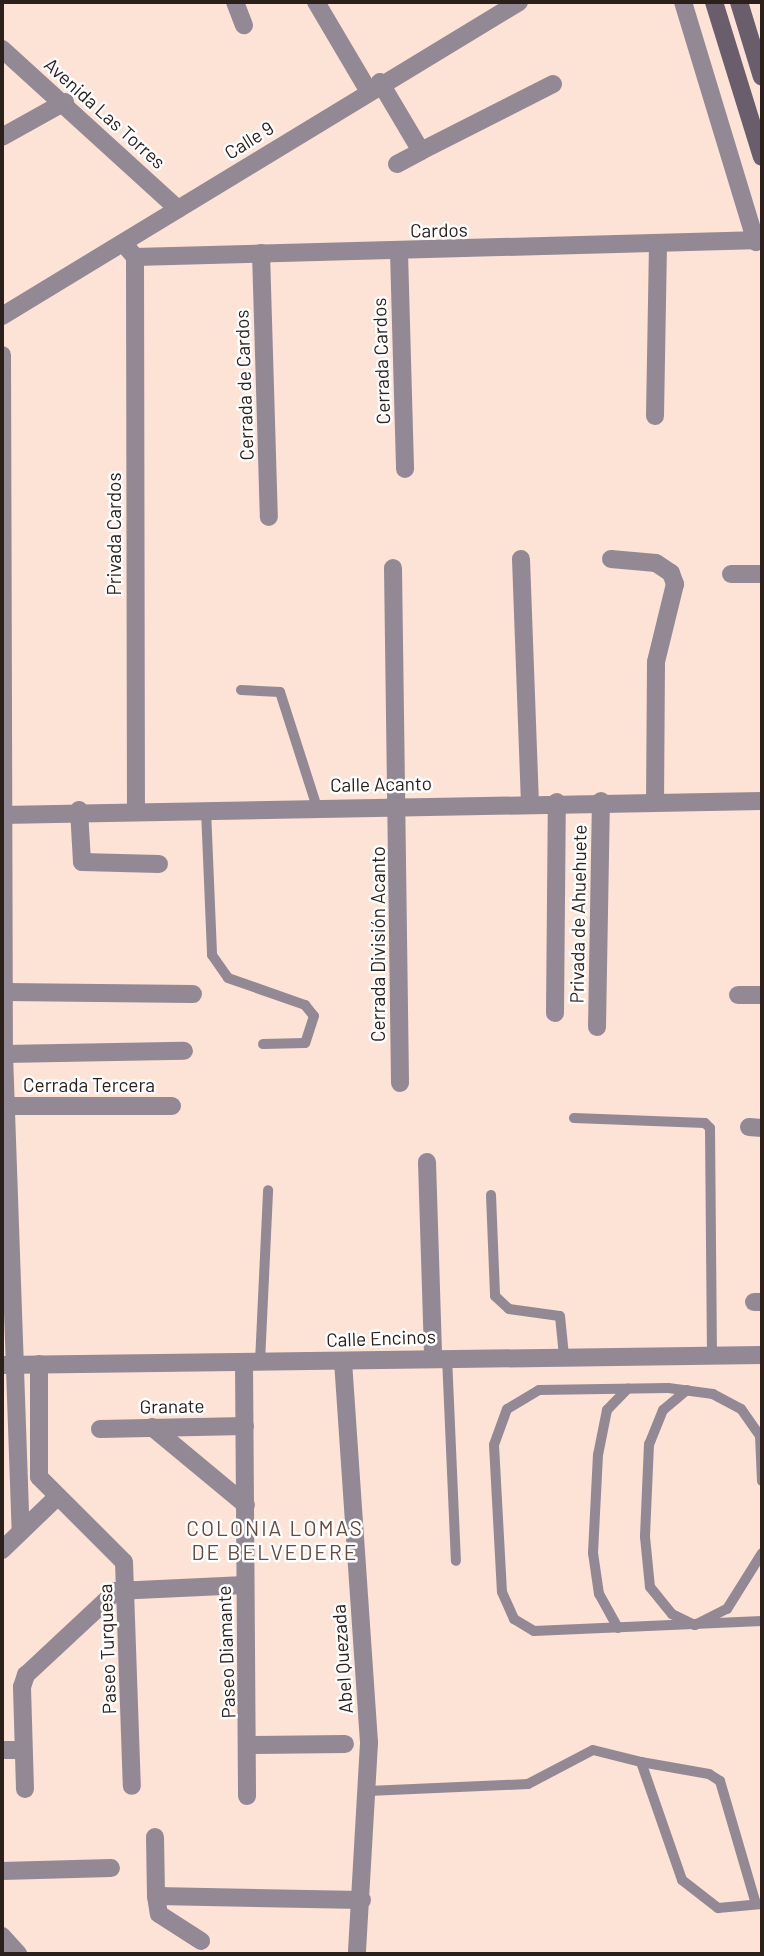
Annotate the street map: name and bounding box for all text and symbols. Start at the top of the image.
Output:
street label: Avenida Las Torres [40,53,170,173]
street label: Calle 9 [220,116,278,164]
street label: Cardos [410,218,468,242]
street label: Cerrada Cardos [367,297,395,425]
street label: Cerrada de Cardos [230,309,258,461]
street label: Privada Cardos [103,472,125,596]
street label: Calle Acanto [330,772,432,796]
street label: Privada de Ahuehuete [565,824,591,1004]
street label: Cerrada División Acanto [367,846,389,1042]
street label: Cerrada Tercera [23,1074,155,1096]
street label: Calle Encinos [326,1325,436,1351]
street label: Granate [139,1394,205,1418]
district label: COLONIA LOMAS DE BELVEDERE [188,1515,362,1565]
street label: Paseo Turquesa [93,1583,121,1715]
street label: Paseo Diamante [212,1585,240,1719]
street label: Abel Quezada [327,1604,357,1714]

